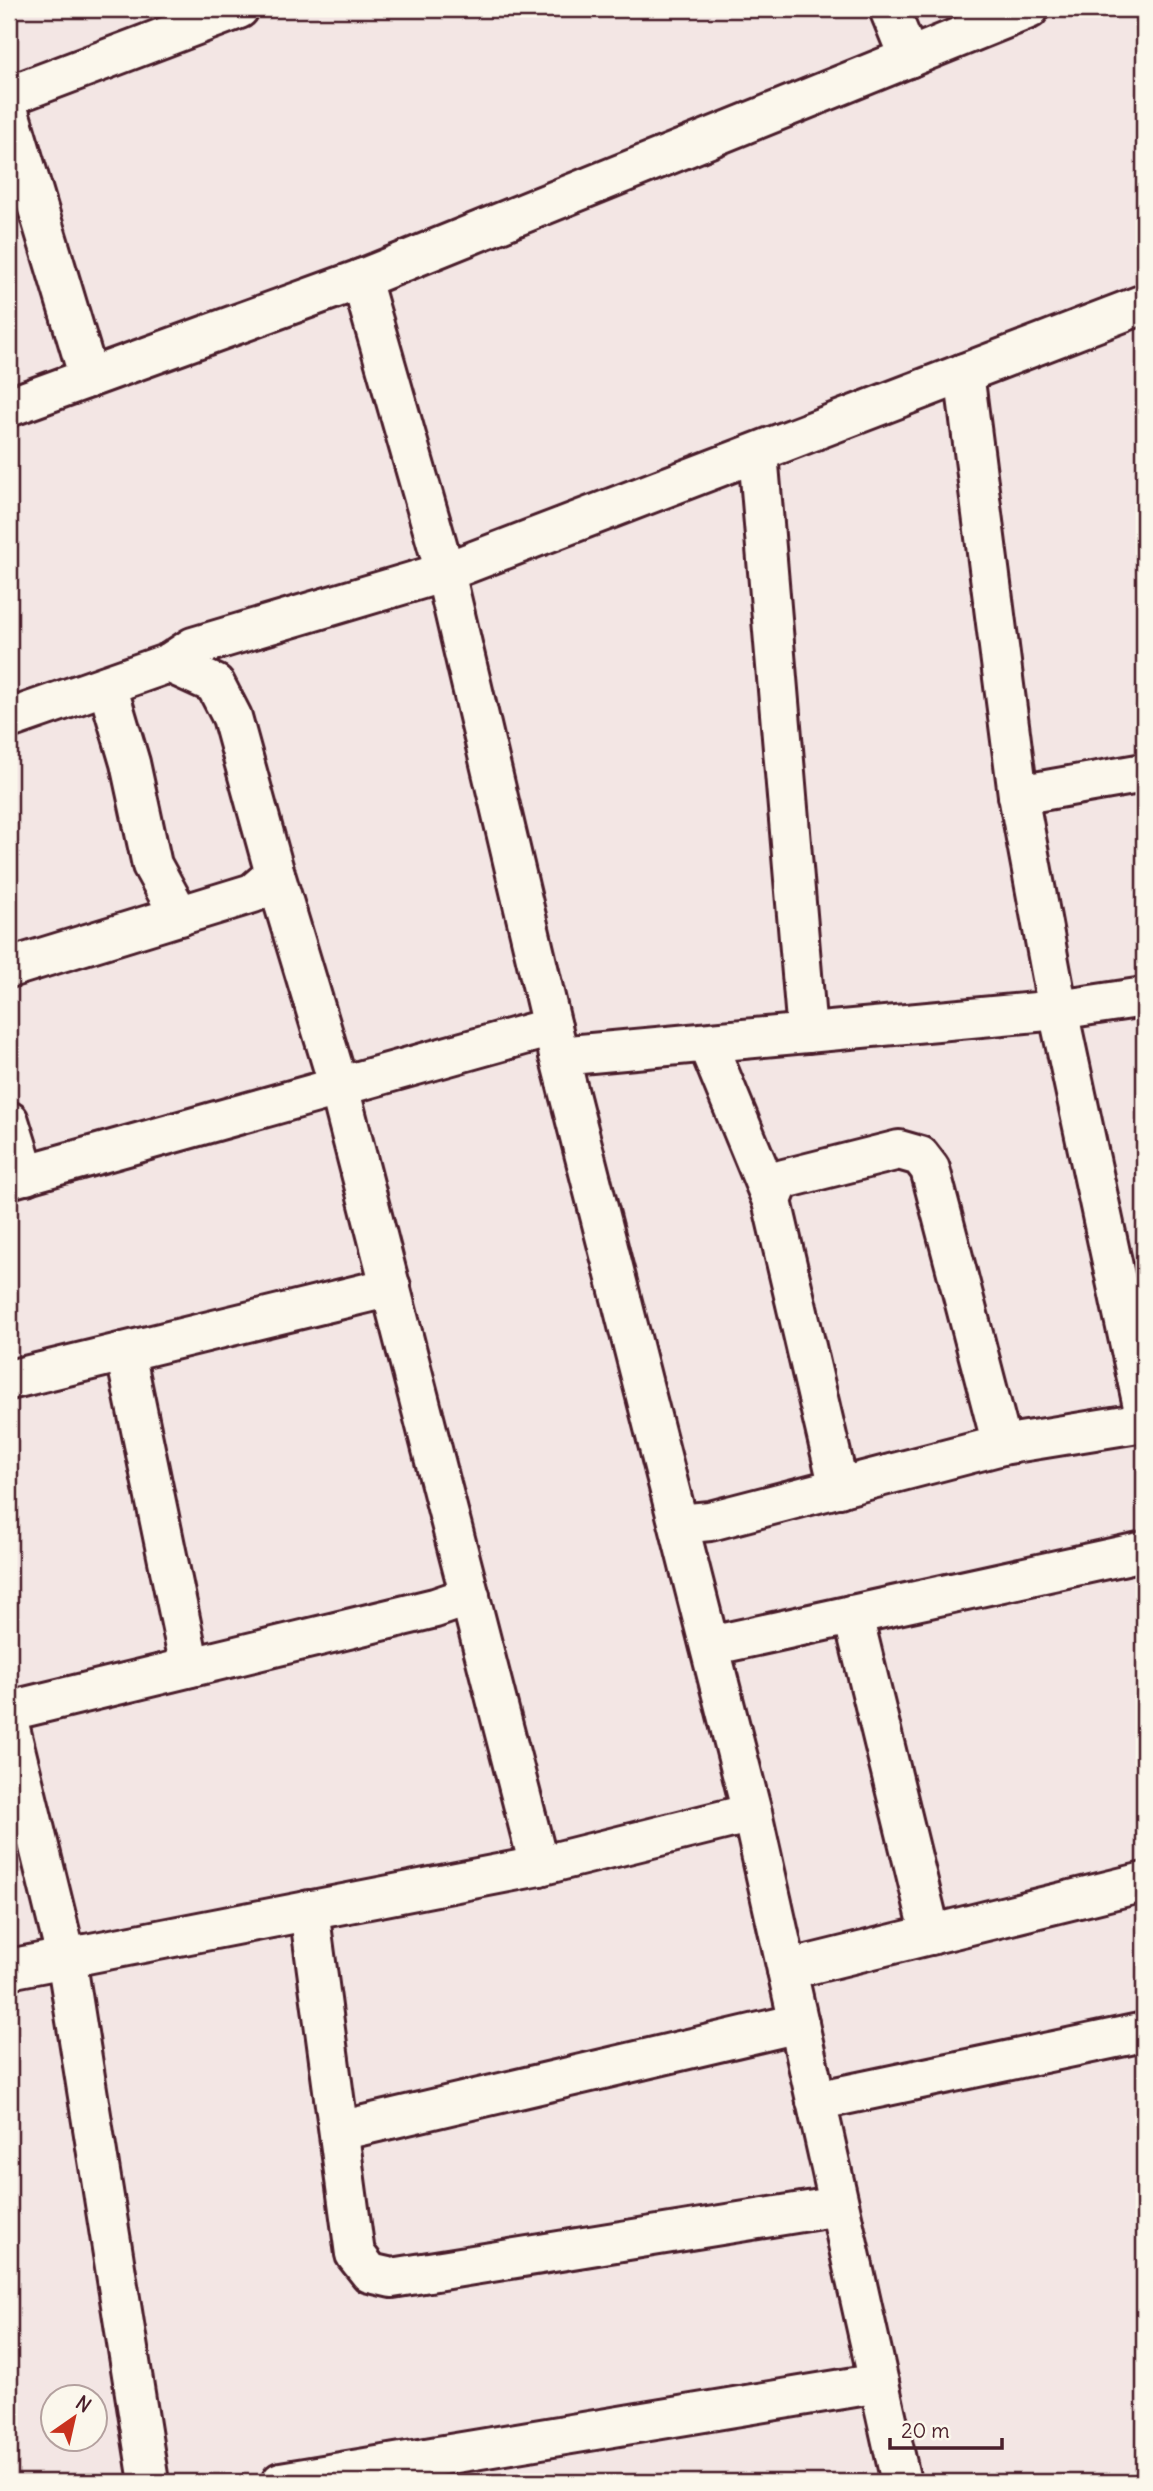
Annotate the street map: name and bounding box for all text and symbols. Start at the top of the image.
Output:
north arrow [38,2382,108,2452]
text: N [71,2390,96,2418]
scale bar [890,2407,1002,2451]
text: 20 m [901,2417,950,2444]

